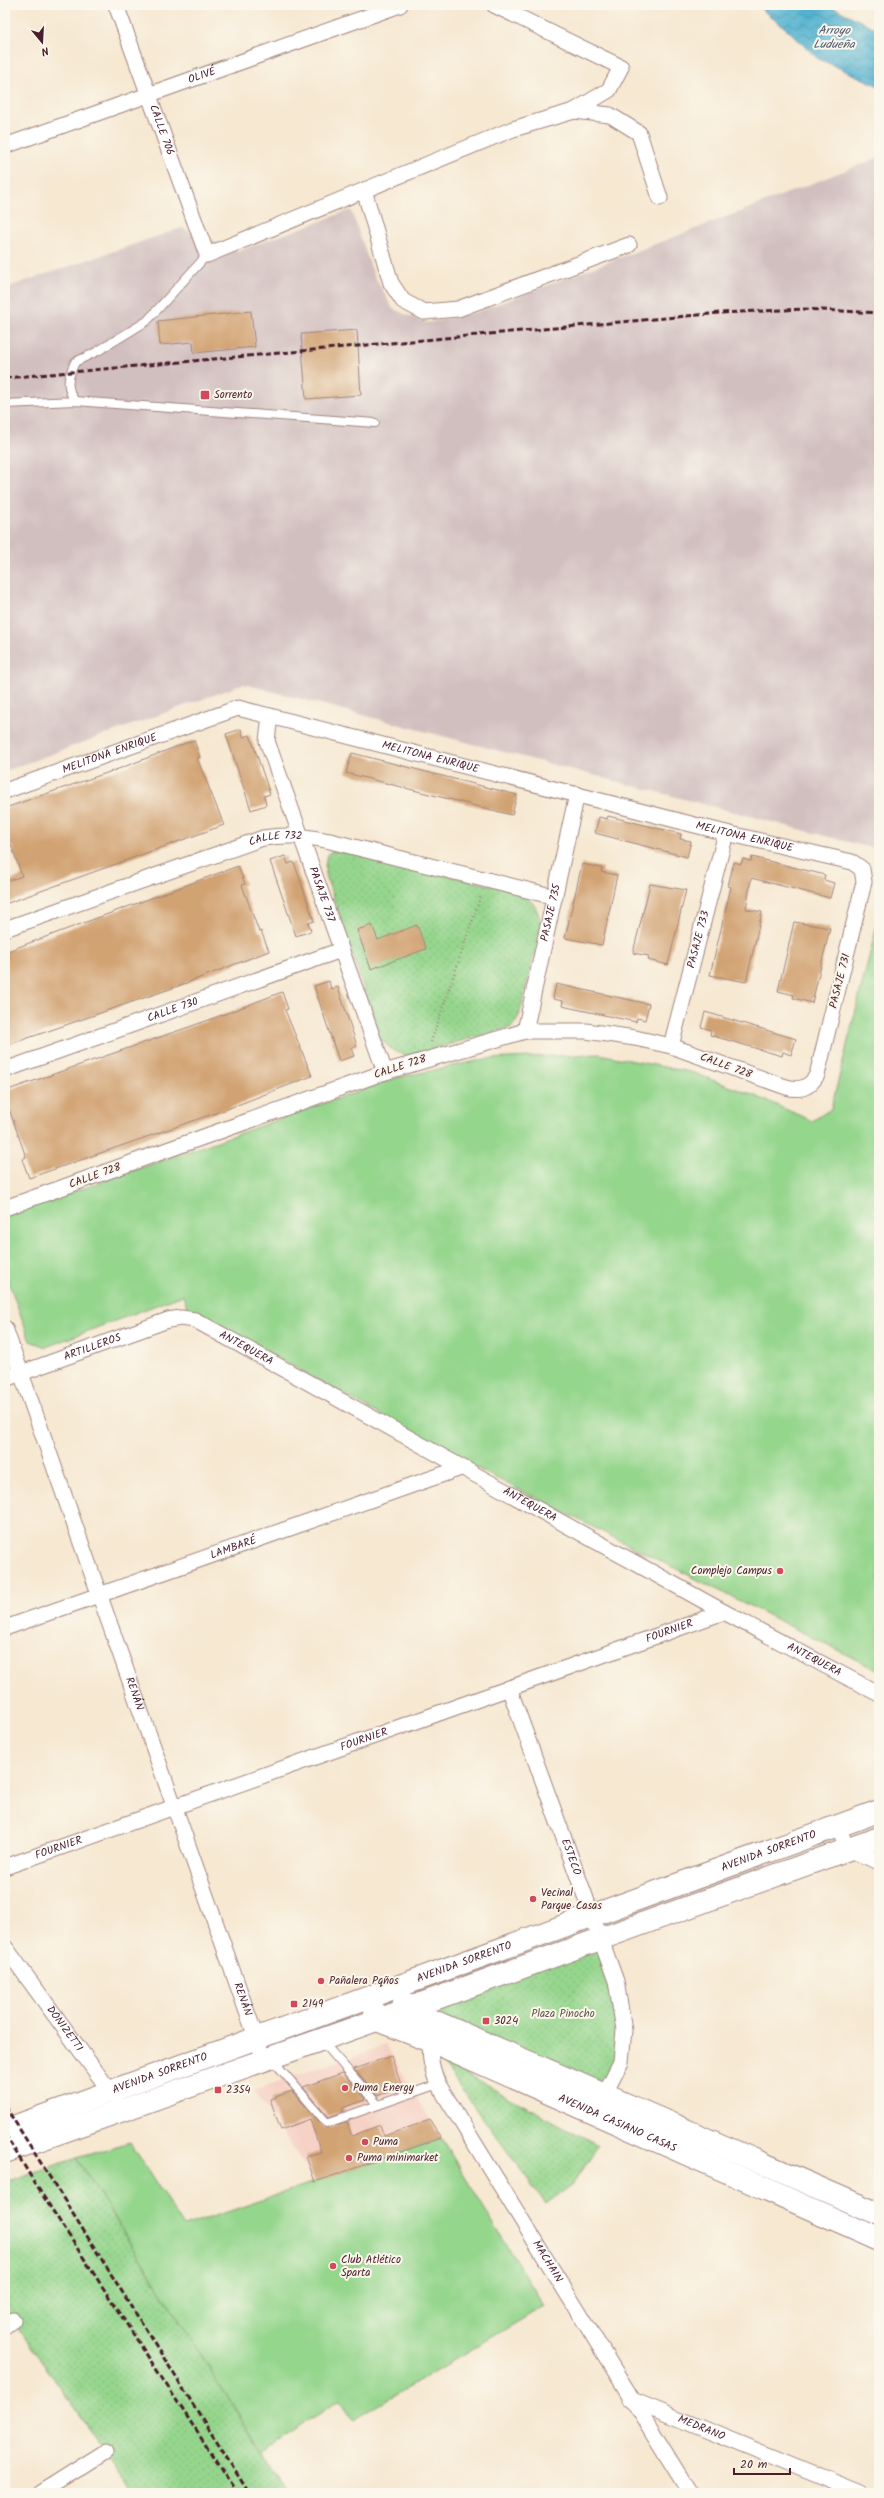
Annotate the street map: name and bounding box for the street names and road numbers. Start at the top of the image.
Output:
street label: OLIVÉ [185,62,219,89]
street label: CALLE 706 [144,102,179,158]
street label: MELITONA ENRIQUE [60,728,160,779]
street label: MELITONA ENRIQUE [380,736,481,779]
street label: MELITONA ENRIQUE [694,817,796,857]
street label: CALLE 732 [246,827,303,851]
street label: PASAJE 737 [304,864,340,925]
street label: PASAJE 735 [536,881,566,943]
street label: PASAJE 733 [682,909,715,970]
street label: PASAJE 731 [824,952,856,1010]
street label: CALLE 730 [145,993,201,1028]
street label: CALLE 728 [697,1048,755,1084]
street label: CALLE 728 [371,1050,429,1084]
street label: CALLE 728 [66,1158,124,1194]
street label: ANTEQUERA [216,1326,277,1371]
street label: ARTILLEROS [61,1329,124,1366]
street label: ANTEQUERA [499,1482,560,1527]
street label: LAMBARÉ [208,1531,260,1564]
street label: FOURNIER [643,1614,696,1648]
street label: ANTEQUERA [784,1638,845,1682]
street label: RENÁN [120,1675,149,1714]
street label: FOURNIER [338,1723,391,1756]
street label: AVENIDA SORRENTO [719,1826,819,1877]
street label: FOURNIER [32,1831,85,1865]
street label: ESTECO [556,1836,586,1878]
street label: AVENIDA SORRENTO [414,1937,515,1988]
street label: RENÁN [228,1980,257,2019]
street label: DONIZETTI [42,2002,87,2055]
street label: AVENIDA SORRENTO [110,2048,210,2099]
street label: AVENIDA CASIANO CASAS [555,2089,680,2157]
street label: MACHAIN [527,2237,568,2287]
street label: MEDRANO [675,2410,728,2446]

